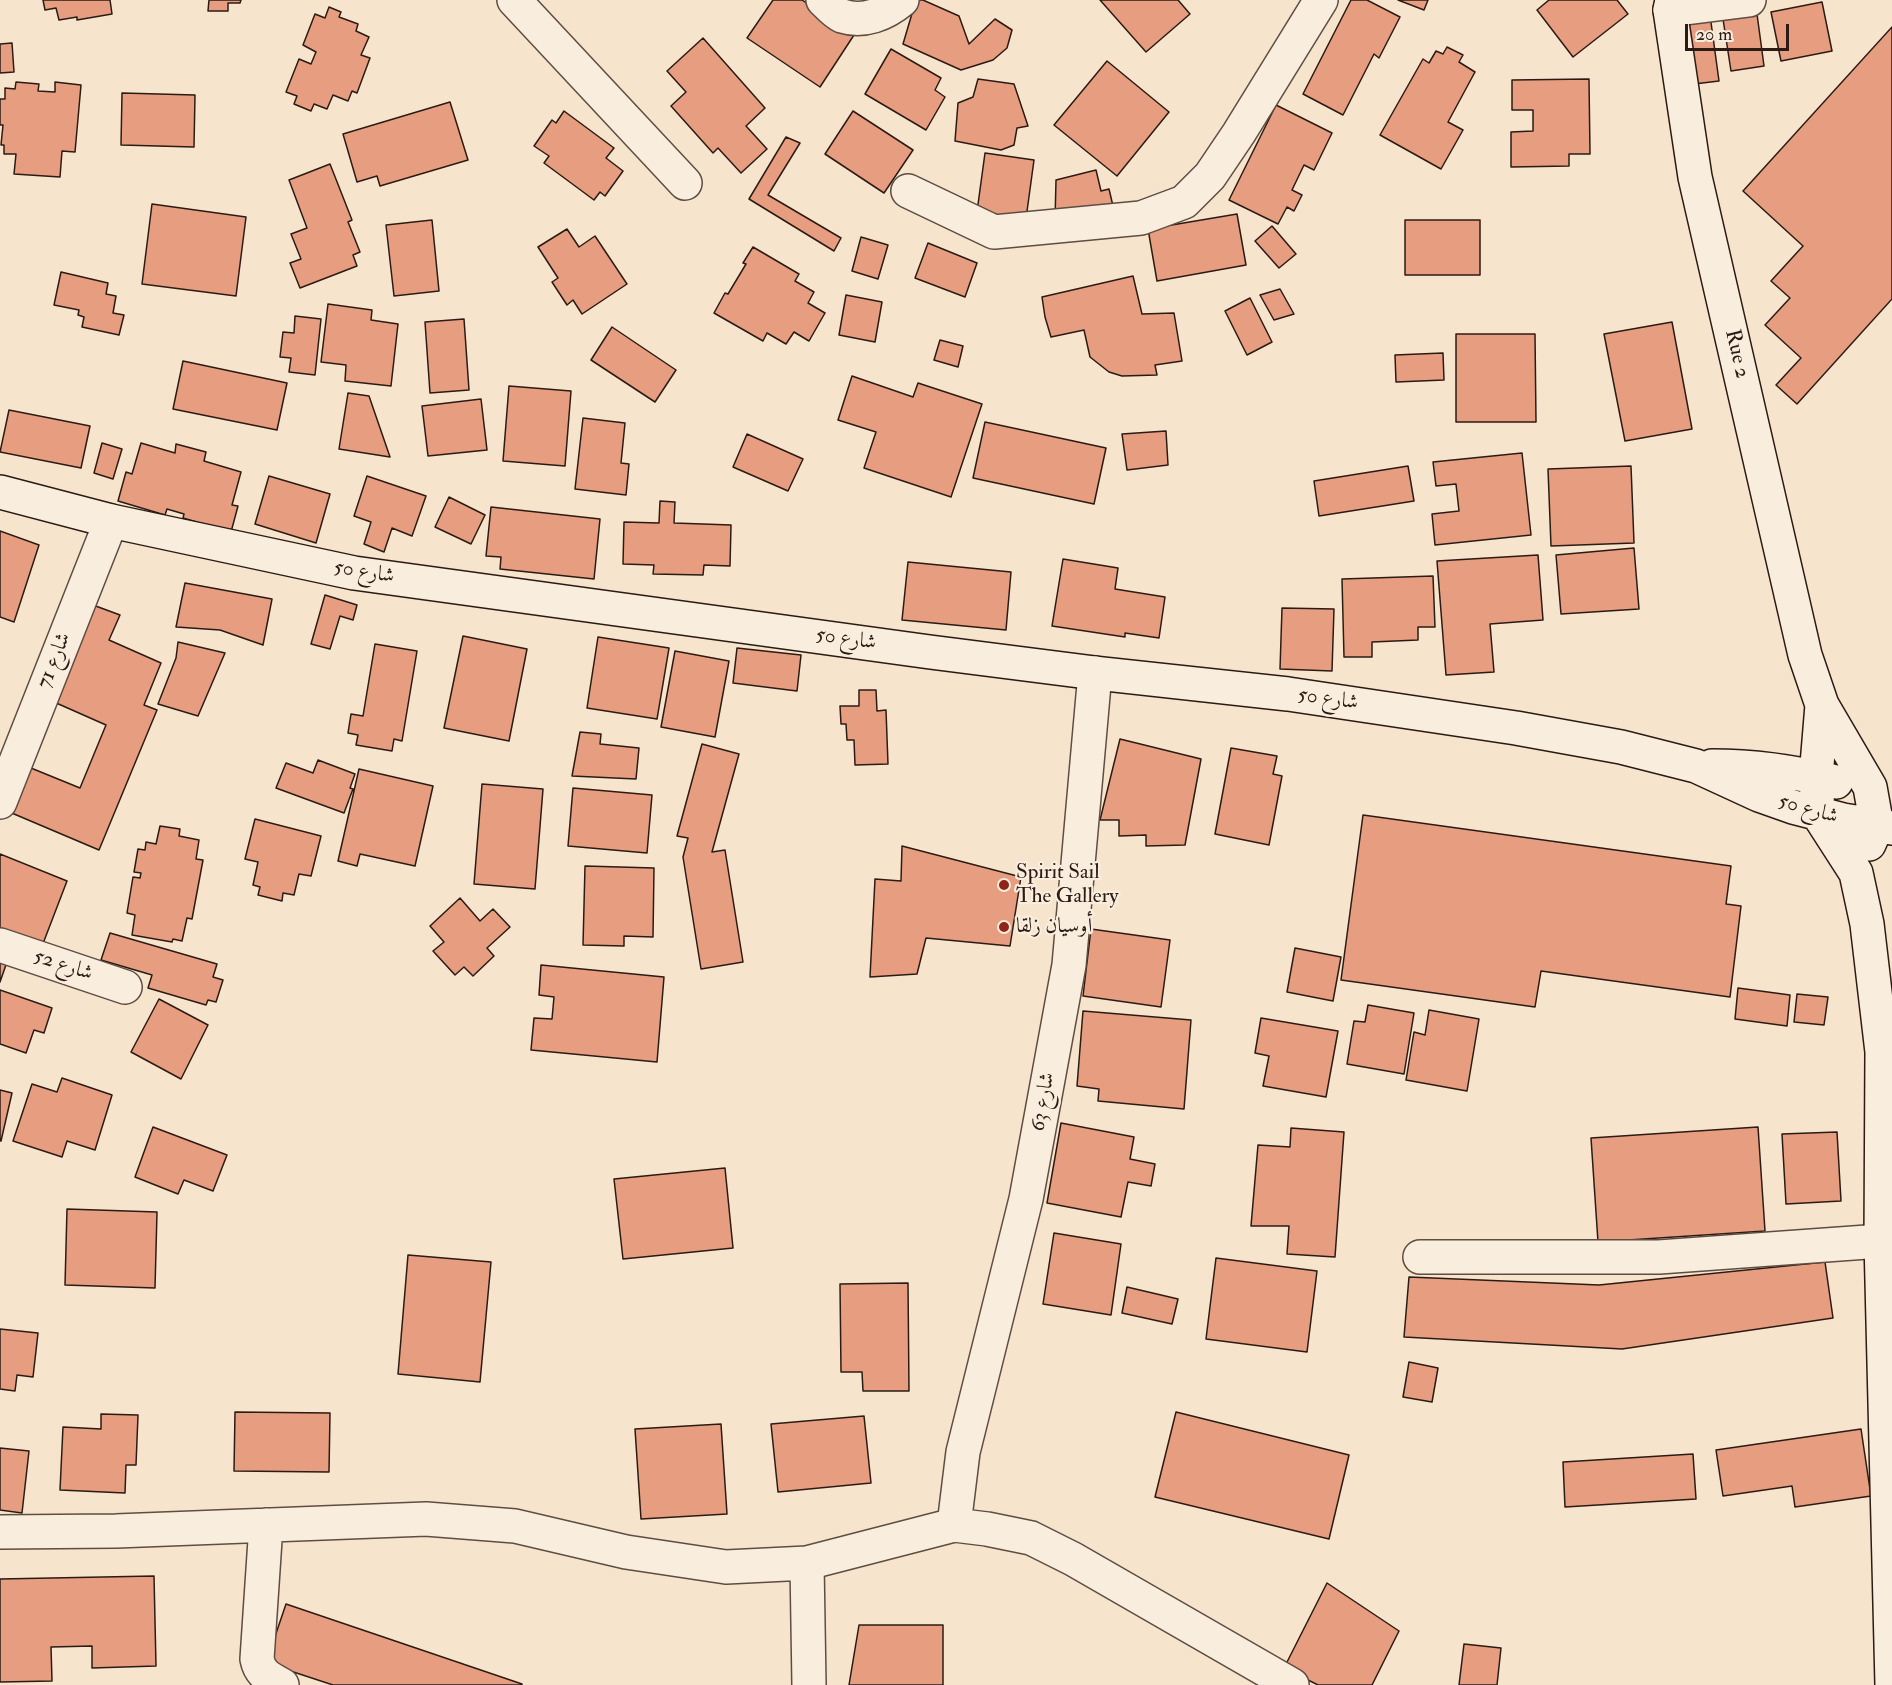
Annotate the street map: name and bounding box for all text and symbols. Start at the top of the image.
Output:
scale bar [1688,12,1792,50]
text: 20 m [1696,23,1732,46]
street label: Rue 2 [1718,327,1754,381]
street label: شارع 50 [332,556,396,590]
street label: شارع 50 [814,623,878,657]
street label: شارع 71 [32,629,78,693]
street label: شارع 50 [1296,683,1360,717]
street label: شارع 50 [1775,790,1841,830]
place label: Spirit Sail The Gallery [1016,860,1119,910]
marker: Spirit Sail The Gallery [997,878,1011,892]
place label: أوسيان زلقا [1016,914,1092,940]
marker: أوسيان زلقا [997,920,1011,934]
street label: شارع 52 [30,945,96,987]
street label: شارع 63 [1026,1071,1062,1133]

